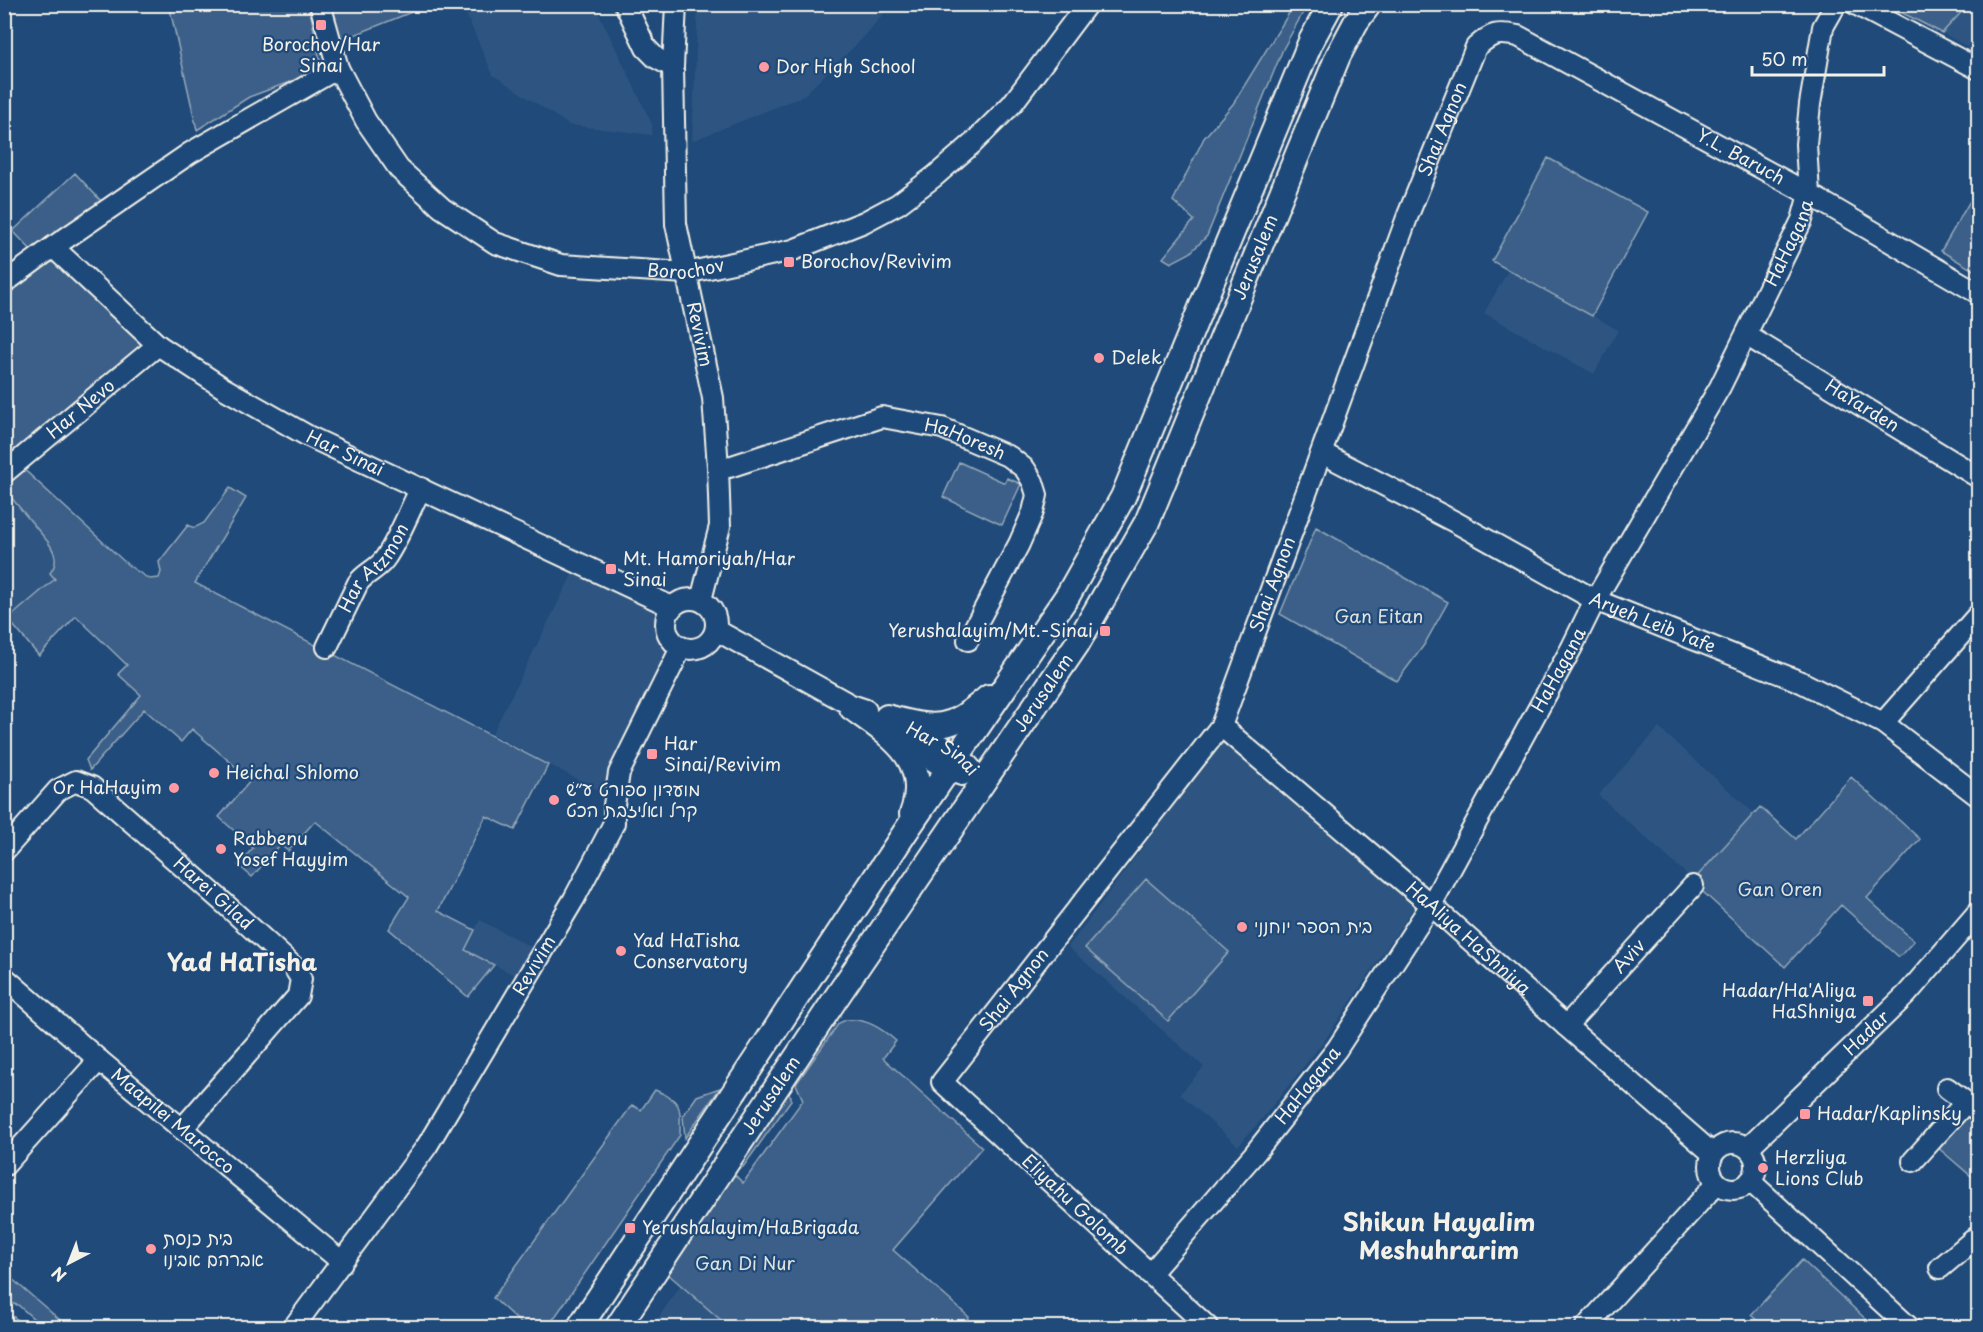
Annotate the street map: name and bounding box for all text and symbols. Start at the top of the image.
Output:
marker: Borochov/Har Sinai [314,18,328,32]
place label: Borochov/Har Sinai [262,30,381,78]
scale bar [1752,39,1884,77]
text: 50 m [1761,45,1808,72]
place label: Dor High School [776,52,916,79]
marker: Dor High School [757,60,771,74]
street label: Shai Agnon [1410,77,1473,180]
street label: Y.L. Baruch [1692,121,1790,190]
street label: HaHagana [1757,196,1819,290]
street label: Jerusalem [1225,210,1284,304]
place label: Borochov/Revivim [801,247,952,274]
street label: Borochov [646,250,727,285]
marker: Borochov/Revivim [782,255,796,269]
street label: Revivim [681,299,721,369]
place label: Delek [1111,343,1162,370]
marker: Delek [1092,351,1106,365]
street label: Har Nevo [40,371,120,445]
street label: HaYarden [1820,372,1905,438]
street label: HaHoresh [922,410,1010,466]
street label: Har Sinai [302,422,389,482]
street label: Har Atzmon [331,518,414,617]
street label: Shai Agnon [1242,532,1301,636]
place label: Mt. Hamoriyah/Har Sinai [623,544,796,592]
marker: Mt. Hamoriyah/Har Sinai [604,562,618,576]
street label: Aryeh Leib Yafe [1586,584,1720,659]
park label: Gan Eitan [1335,602,1423,629]
place label: Yerushalayim/Mt.-Sinai [888,616,1093,643]
street label: HaHagana [1524,622,1592,717]
marker: Yerushalayim/Mt.-Sinai [1098,624,1112,638]
street label: Jerusalem [1006,647,1079,737]
street label: Har Sinai [902,714,986,781]
place label: Har Sinai/Revivim [664,729,781,777]
marker: Har Sinai/Revivim [645,747,659,761]
place label: Heichal Shlomo [226,758,359,785]
marker: Heichal Shlomo [207,766,221,780]
place label: Or HaHayim [53,773,162,800]
place label: מועדון ספורט ע״שׁ קרל ואליזבת הכט [566,775,700,823]
marker: Or HaHayim [167,781,181,795]
marker: מועדון ספורט ע״שׁ קרל ואליזבת הכט [547,793,561,807]
place label: Rabbenu Yosef Hayyim [233,824,348,872]
marker: Rabbenu Yosef Hayyim [214,842,228,856]
street label: Harei Gilad [168,849,260,936]
street label: HaAliya HaShniya [1400,874,1538,1001]
park label: Gan Oren [1738,875,1822,902]
place label: בית הספר יוחנני [1254,912,1372,939]
marker: בית הספר יוחנני [1235,920,1249,934]
place label: Yad HaTisha Conservatory [633,926,748,974]
street label: Revivim [505,930,562,1000]
street label: Aviv [1605,932,1651,979]
street label: Shai Agnon [972,941,1054,1037]
district label: Yad HaTisha [167,943,318,979]
marker: Yad HaTisha Conservatory [614,944,628,958]
place label: Hadar/Ha'Aliya HaShniya [1722,976,1857,1024]
marker: Hadar/Ha'Aliya HaShniya [1861,994,1875,1008]
street label: Hadar [1836,1003,1895,1061]
street label: HaHagana [1268,1039,1347,1130]
street label: Jerusalem [734,1050,806,1140]
street label: Maapilei Marocco [106,1061,241,1180]
place label: Hadar/Kaplinsky [1817,1099,1962,1126]
marker: Hadar/Kaplinsky [1798,1107,1812,1121]
place label: Herzliya Lions Club [1775,1143,1864,1191]
street label: Eliyahu Golomb [1017,1147,1135,1261]
marker: Herzliya Lions Club [1756,1161,1770,1175]
district label: Shikun Hayalim Meshuhrarim [1343,1203,1535,1267]
place label: Yerushalayim/HaBrigada [642,1213,860,1240]
marker: Yerushalayim/HaBrigada [623,1221,637,1235]
place label: בית כנסת אברהם אבינו [163,1224,264,1272]
north arrow [39,1233,99,1293]
marker: בית כנסת אברהם אבינו [144,1242,158,1256]
park label: Gan Di Nur [695,1249,796,1276]
text: N [46,1262,71,1288]

